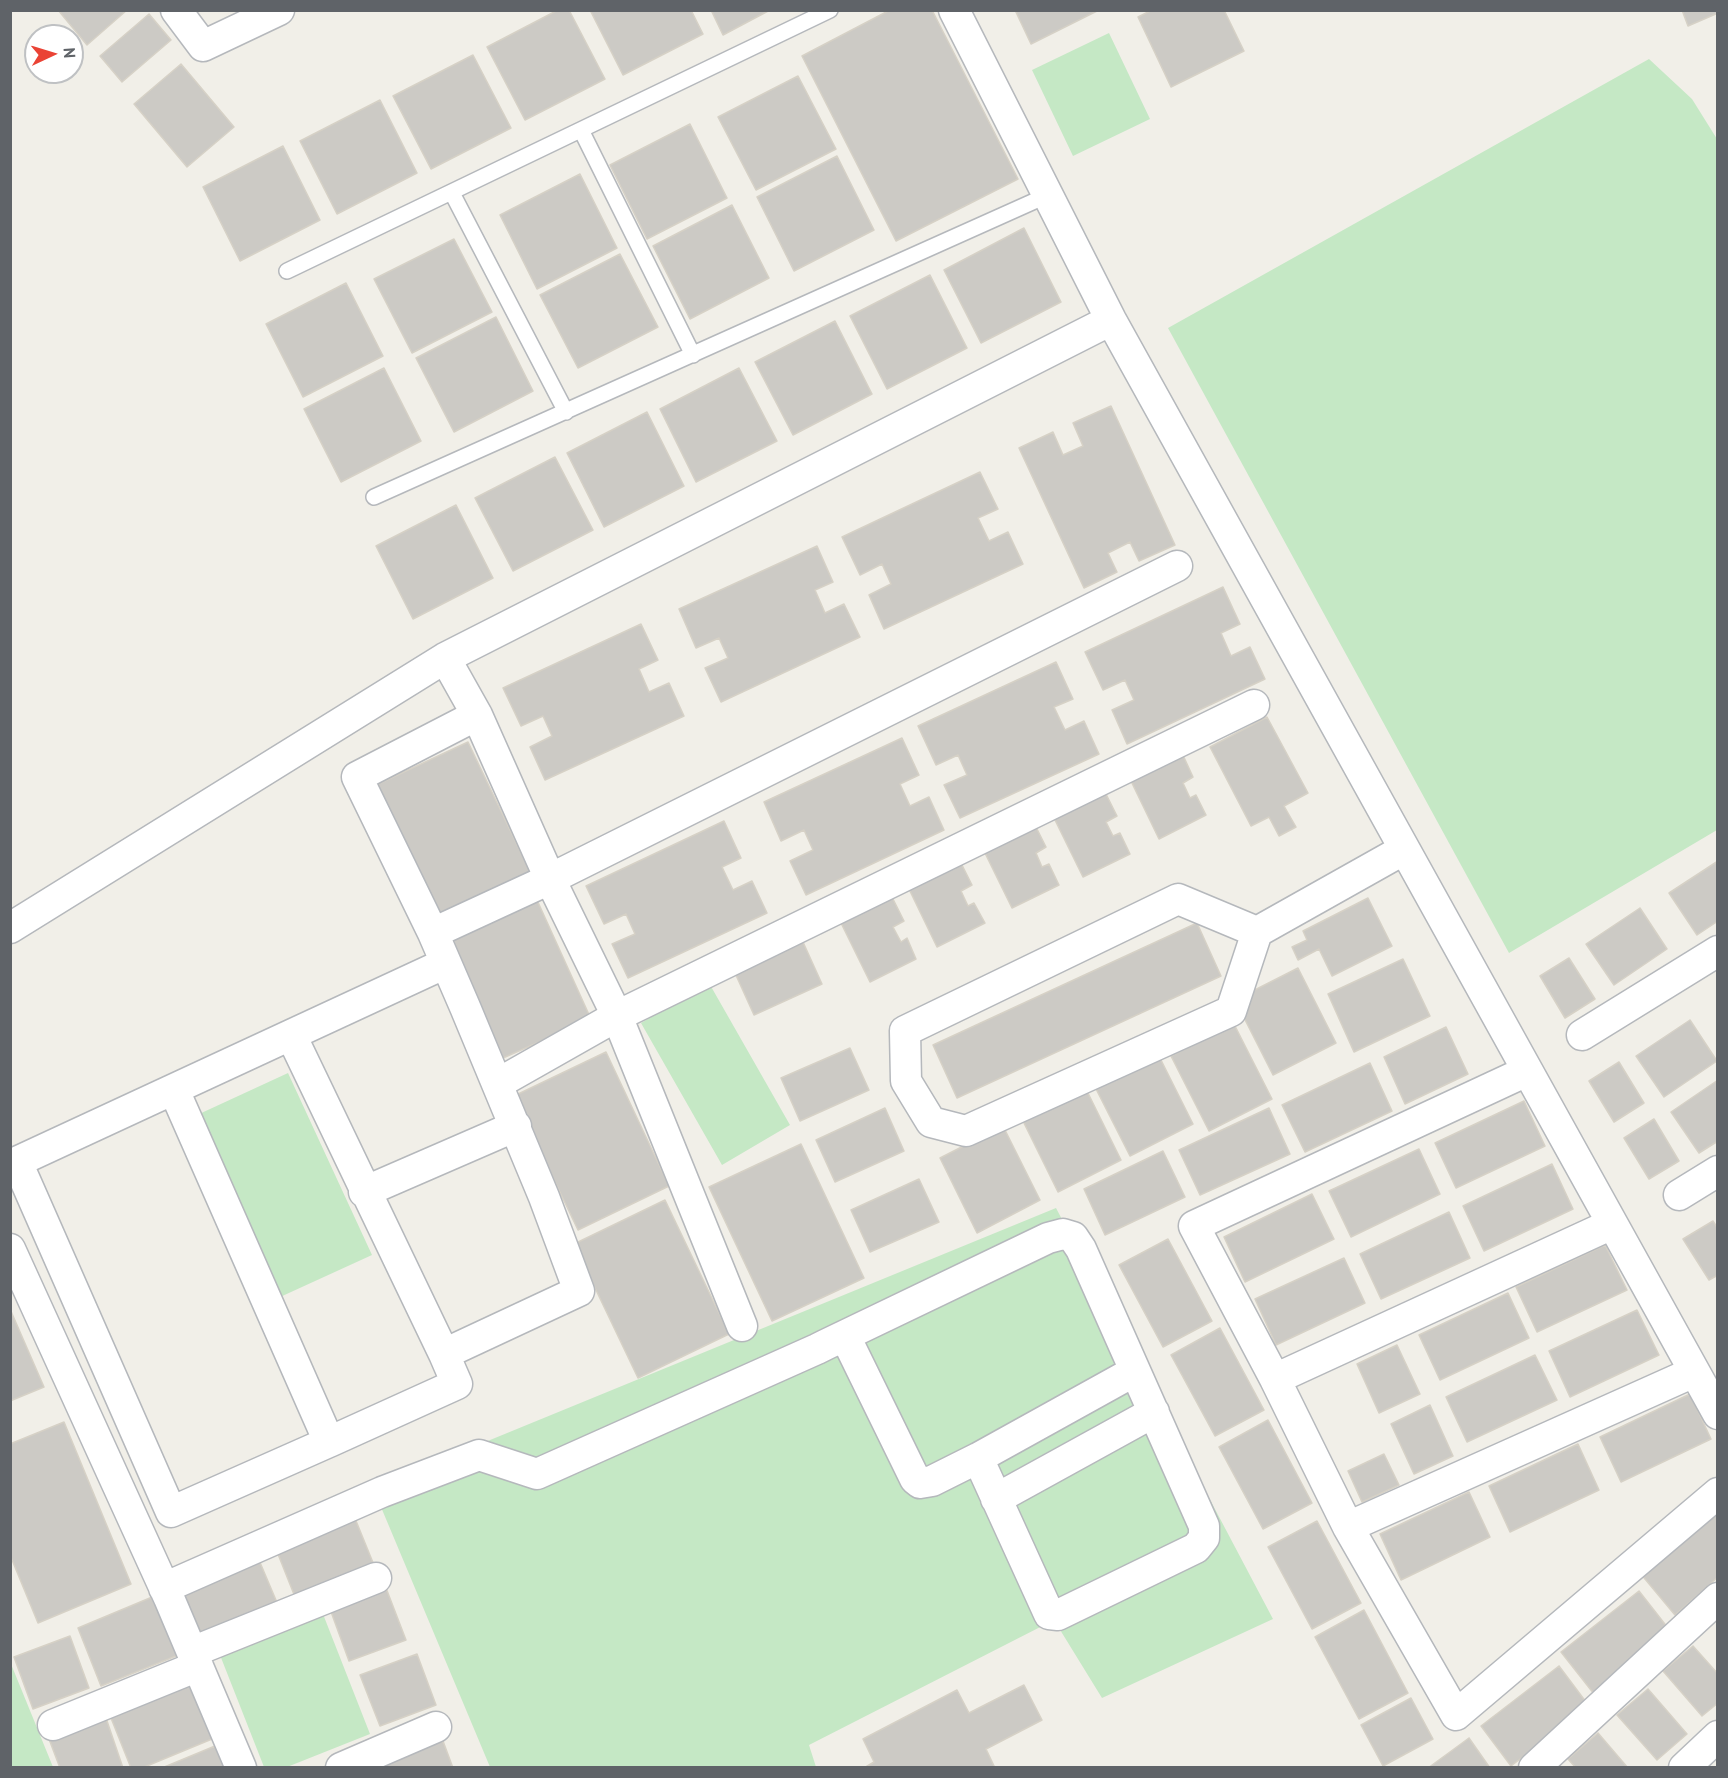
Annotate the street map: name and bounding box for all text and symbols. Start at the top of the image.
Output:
north arrow [24,24,84,84]
text: N [60,47,80,59]

